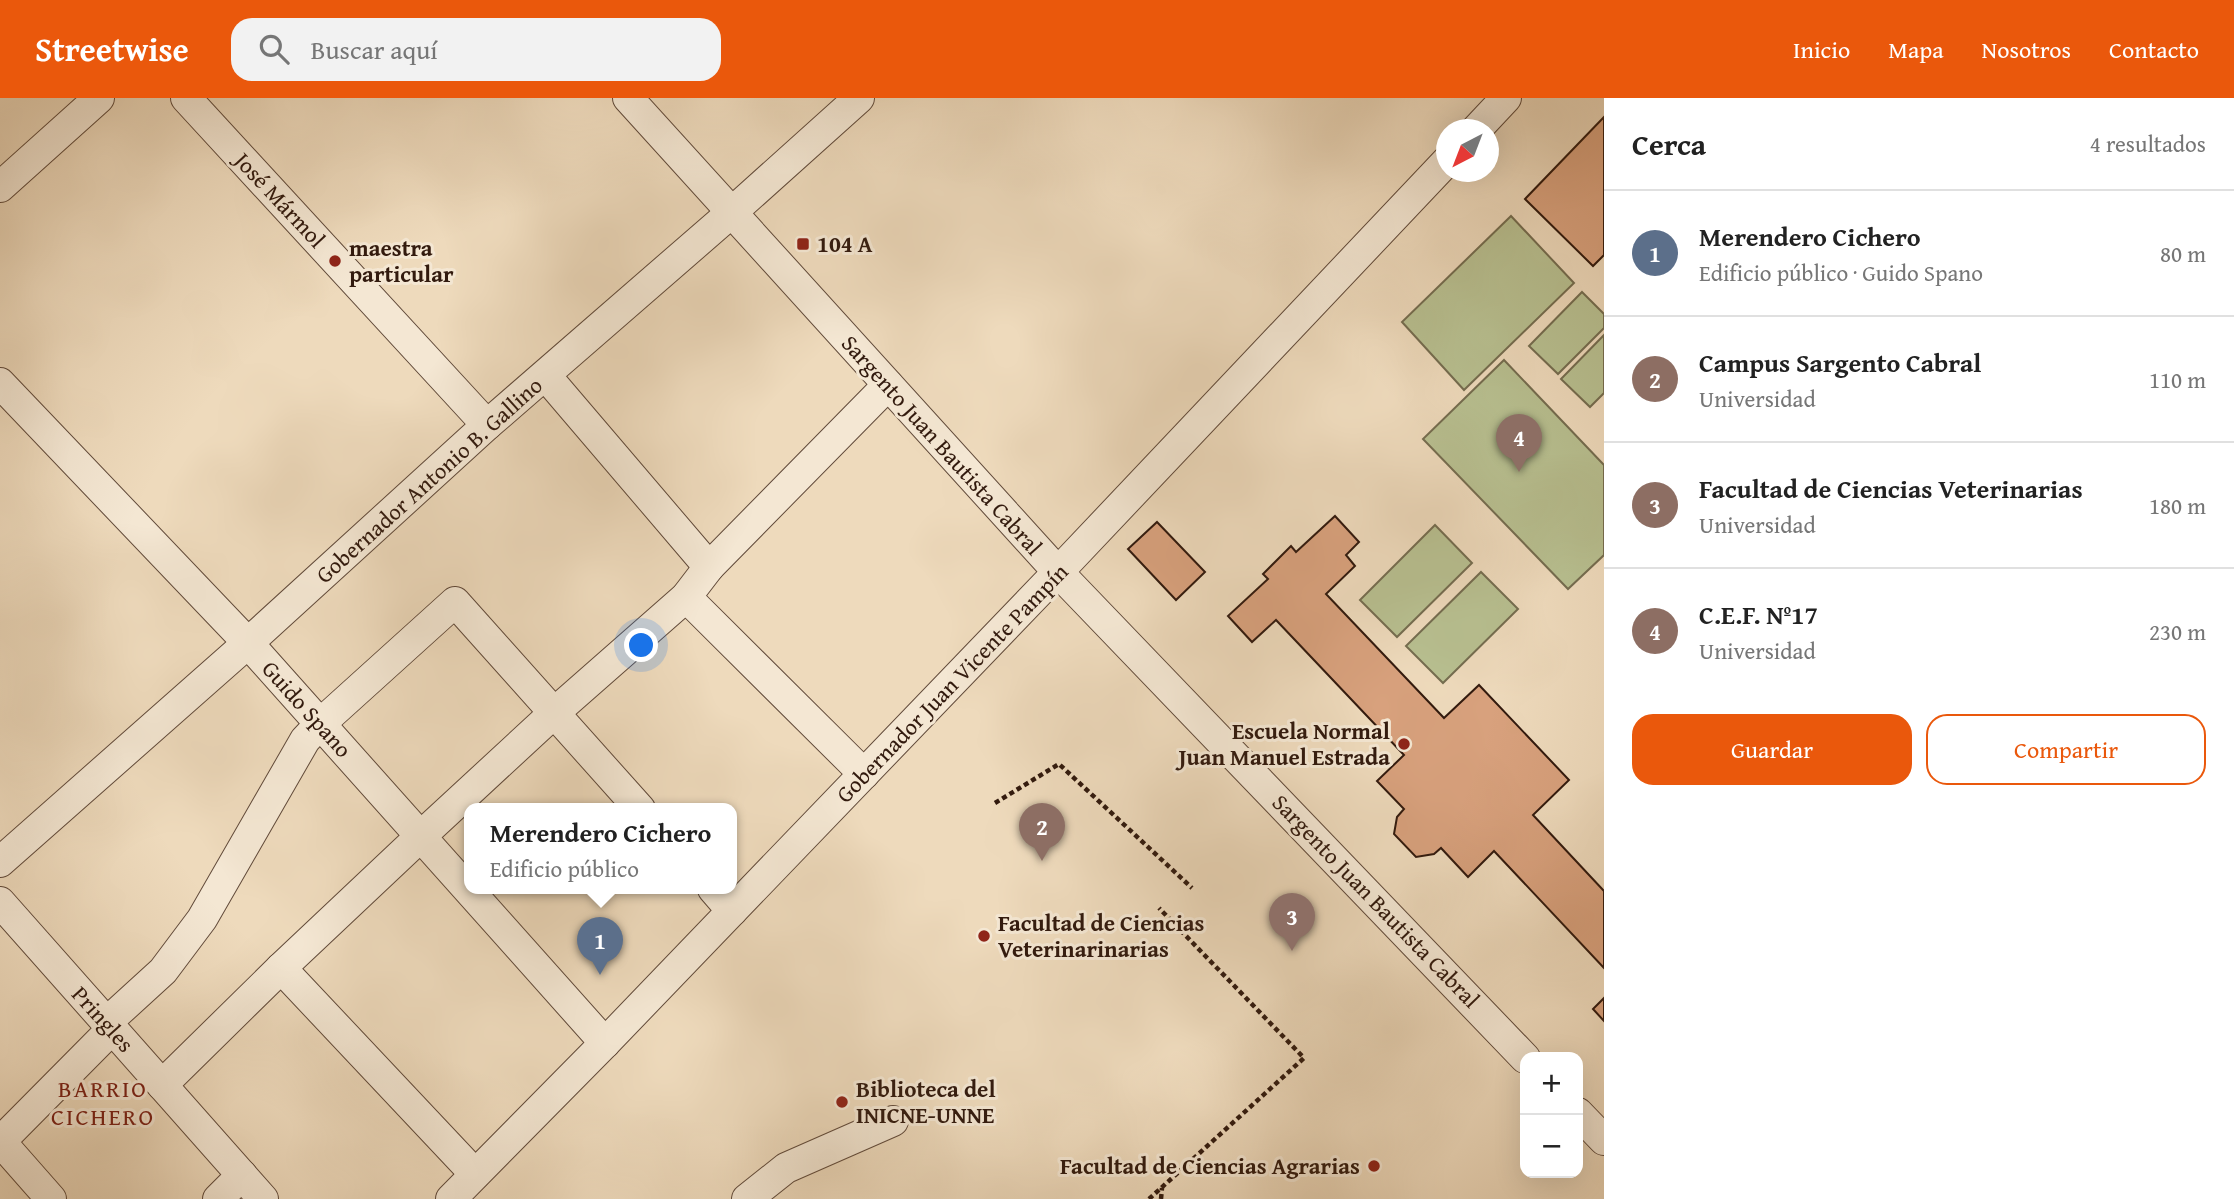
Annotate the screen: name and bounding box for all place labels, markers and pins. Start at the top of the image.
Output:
place label: 104 A [817,227,873,260]
place label: maestra particular [349,231,454,290]
marker: 104 A [795,236,811,252]
marker: maestra particular [327,253,343,269]
pin: 4 [1496,414,1542,472]
place label: Escuela Normal Juan Manuel Estrada [1175,714,1390,773]
marker: Escuela Normal Juan Manuel Estrada [1396,736,1412,752]
pin: 2 [1019,803,1065,861]
pin: 3 [1269,893,1315,951]
place label: Facultad de Ciencias Veterinarinarias [998,906,1205,965]
pin: 1 [577,917,623,975]
marker: Facultad de Ciencias Veterinarinarias [976,928,992,944]
place label: Biblioteca del INICNE-UNNE [856,1072,996,1131]
marker: Biblioteca del INICNE-UNNE [834,1094,850,1110]
place label: Facultad de Ciencias Agrarias [1060,1149,1360,1182]
marker: Facultad de Ciencias Agrarias [1366,1158,1382,1174]

